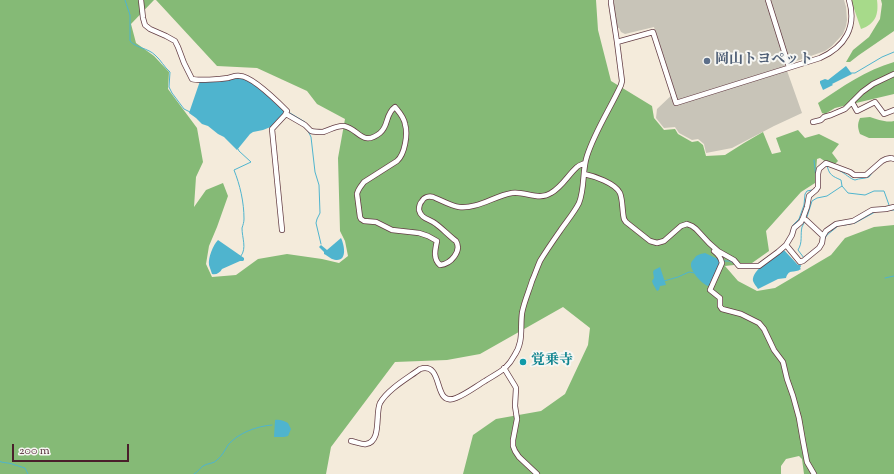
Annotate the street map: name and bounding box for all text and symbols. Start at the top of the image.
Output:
place label: 岡山トヨペット [715,53,813,69]
marker: 岡山トヨペット [702,56,712,66]
place label: 覚乗寺 [531,354,573,370]
marker: 覚乗寺 [518,357,528,367]
scale bar [14,436,131,462]
text: 200 m [19,442,50,460]

